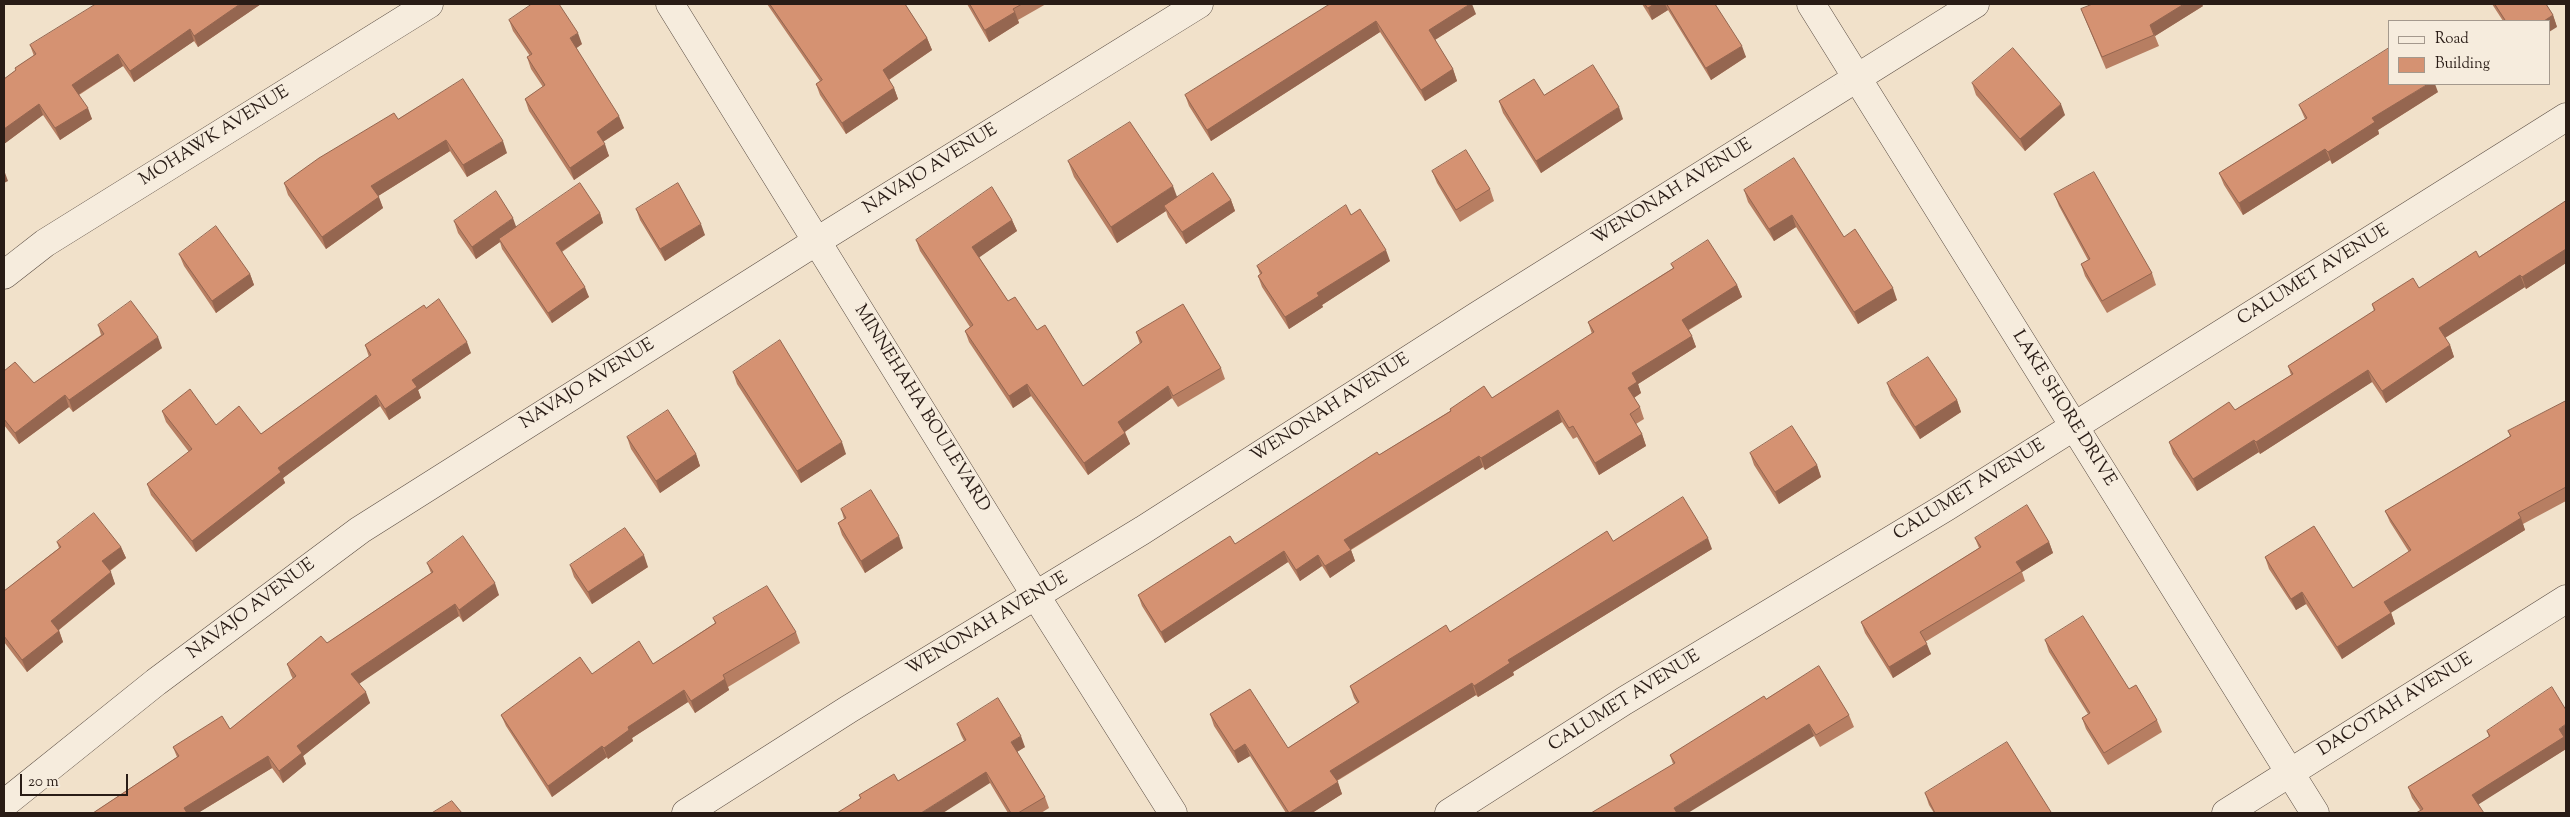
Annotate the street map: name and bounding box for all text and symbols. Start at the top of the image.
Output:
legend [2388,20,2550,85]
text: Road [2435,29,2469,50]
text: Building [2435,54,2490,75]
street label: MOHAWK AVENUE [136,82,294,192]
street label: NAVAJO AVENUE [860,120,1002,220]
street label: WENONAH AVENUE [1589,135,1757,251]
street label: CALUMET AVENUE [2234,221,2394,331]
street label: MINNEHAHA BOULEVARD [848,301,994,517]
street label: LAKE SHORE DRIVE [2006,327,2120,491]
street label: NAVAJO AVENUE [517,335,659,435]
street label: WENONAH AVENUE [1248,350,1414,468]
street label: CALUMET AVENUE [1890,436,2050,546]
street label: NAVAJO AVENUE [184,555,320,665]
street label: WENONAH AVENUE [903,568,1073,682]
street label: CALUMET AVENUE [1545,647,1705,757]
street label: DACOTAH AVENUE [2315,650,2477,762]
scale bar [22,764,130,796]
text: 20 m [28,772,59,793]

